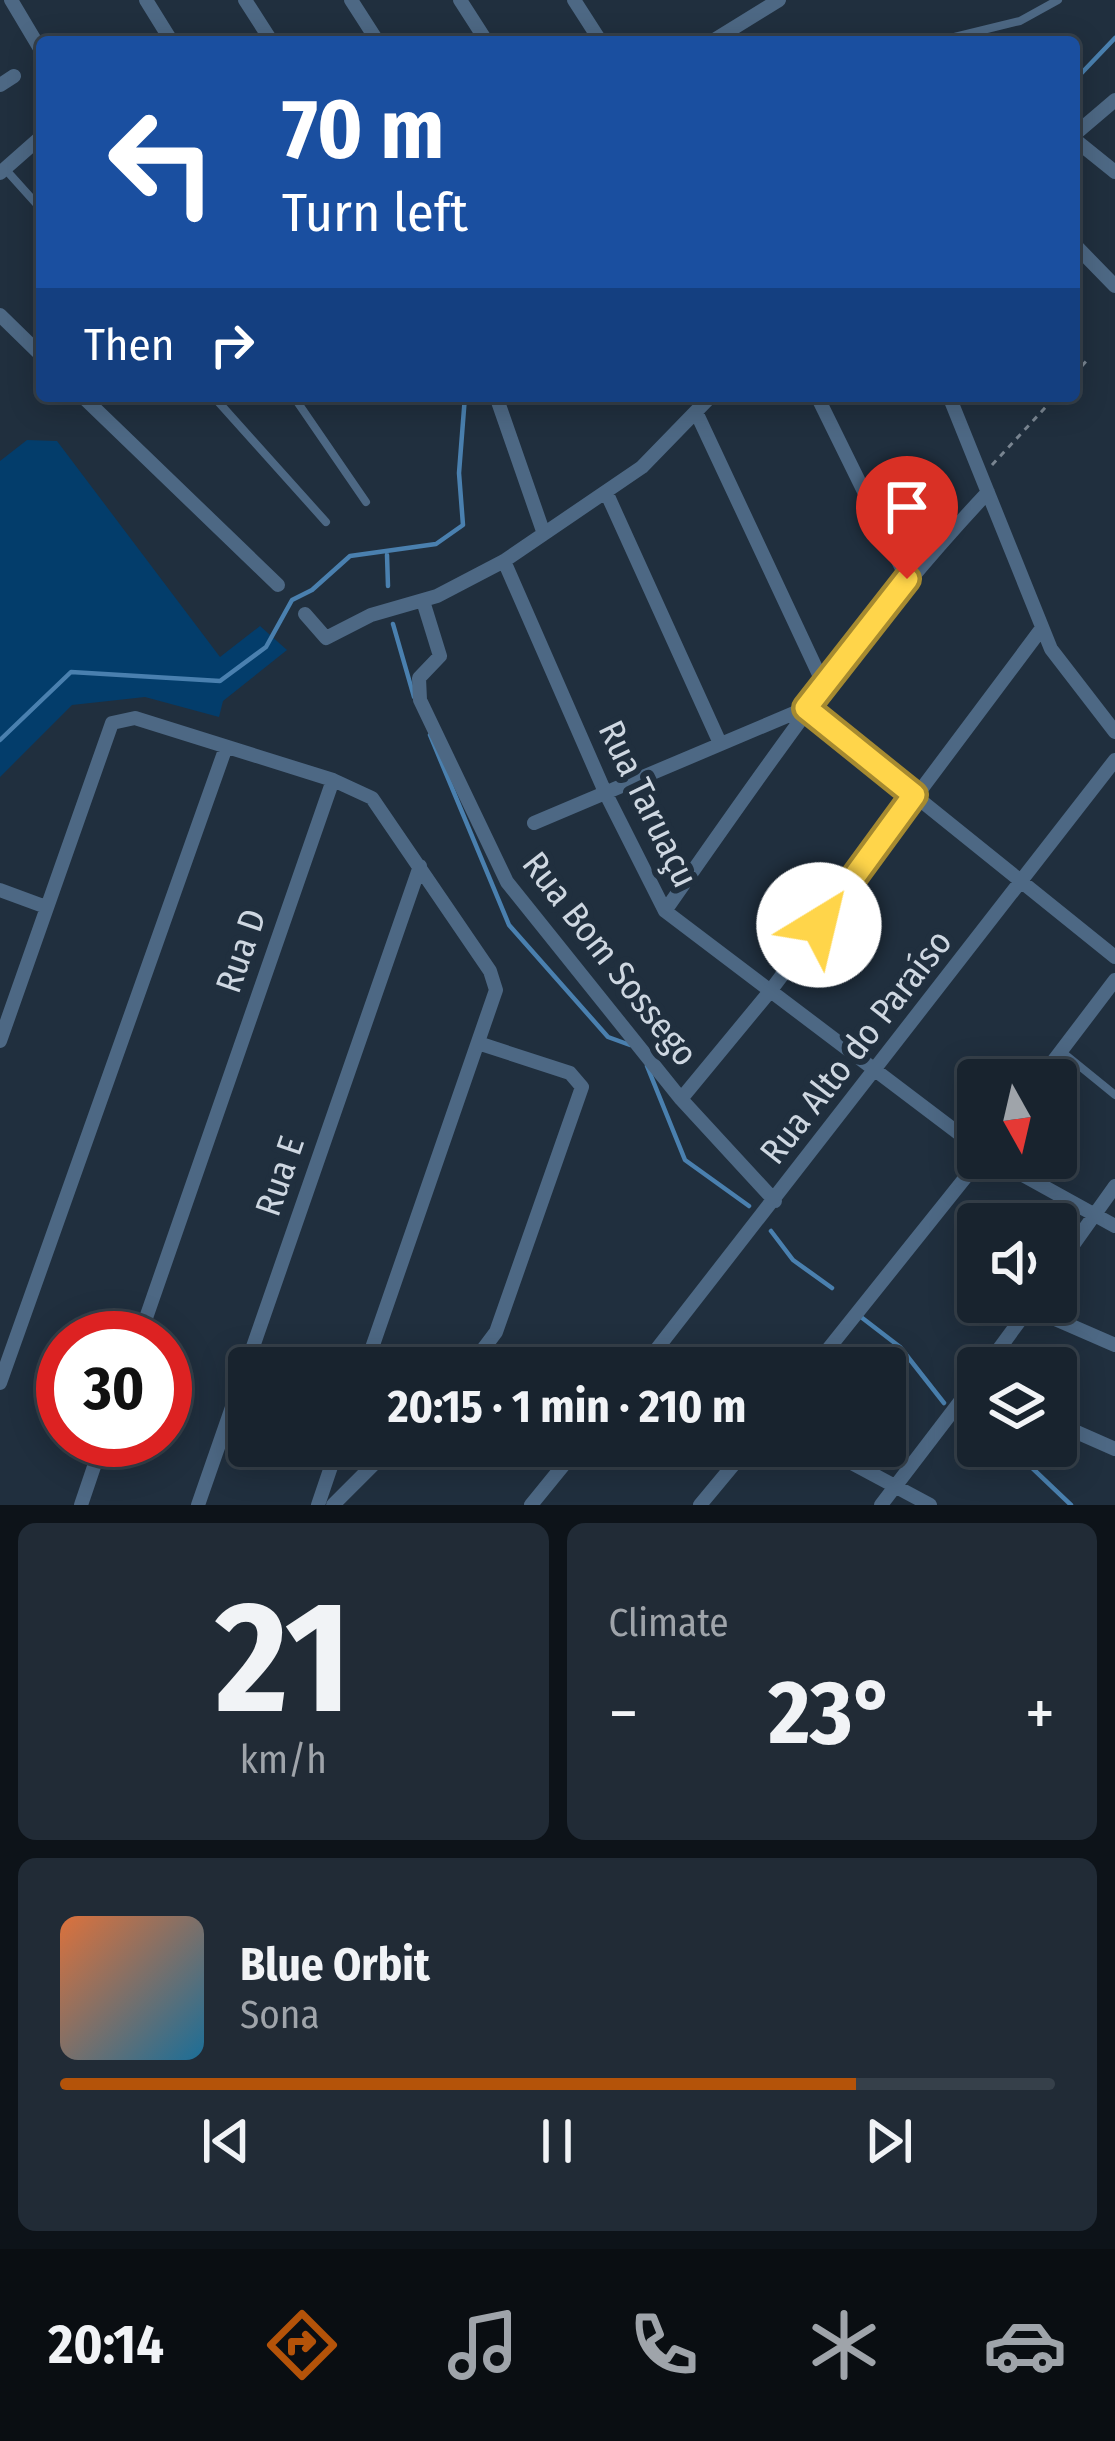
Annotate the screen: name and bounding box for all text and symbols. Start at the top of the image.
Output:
text: 70 m [282,79,444,180]
icon: left [84,84,240,240]
text: Turn left [282,181,468,245]
icon: right [199,312,265,378]
text: Then [84,318,175,372]
pin [856,456,958,579]
icon: arrive [874,474,940,540]
street label: Rua Taruaçu [589,713,707,895]
street label: Rua Bom Sossego [513,843,707,1075]
position arrow [756,862,882,988]
street label: Rua D [206,903,276,999]
street label: Rua Alto do Paraíso [751,921,961,1173]
north arrow [957,1059,1077,1179]
map controls [957,1059,1077,1467]
street label: Rua E [246,1130,314,1222]
button: sound [957,1203,1077,1323]
speed limit sign: 30 [36,1311,192,1467]
button: layers [957,1347,1077,1467]
text: 20:15 · 1 min · 210 m [388,1380,746,1434]
text: 21 [215,1565,351,1752]
text: Climate [609,1600,729,1646]
text: 23° [768,1659,895,1767]
text: − [609,1674,638,1753]
text: + [1025,1674,1055,1753]
text: km/h [240,1737,327,1783]
text: Blue Orbit [240,1938,430,1992]
text: Sona [240,1992,320,2038]
icon: previous [193,2108,259,2174]
icon: pause [524,2108,590,2174]
icon: next [856,2108,922,2174]
icon: directions [260,2303,344,2387]
icon: music [441,2303,525,2387]
icon: phone [622,2303,706,2387]
icon: climate [802,2303,886,2387]
icon: car [983,2303,1067,2387]
text: 20:14 [48,2313,164,2377]

